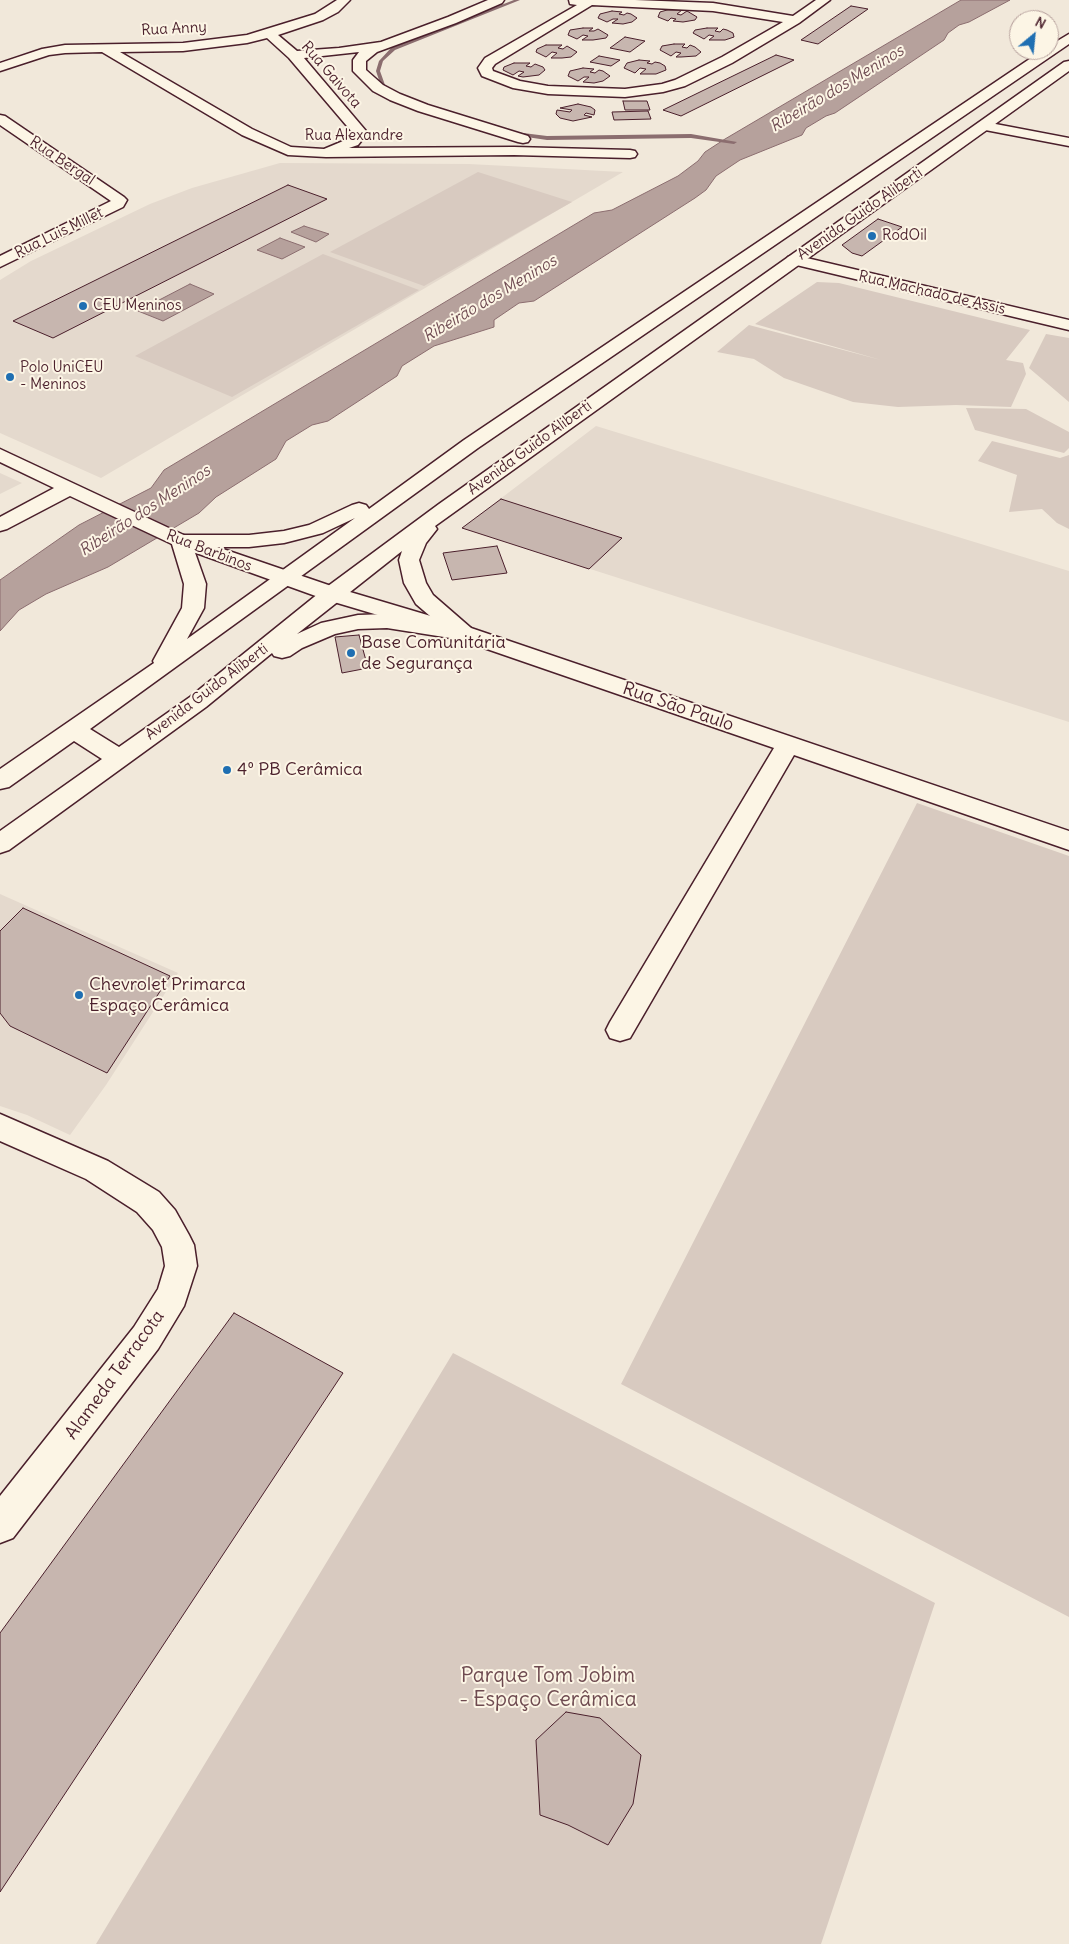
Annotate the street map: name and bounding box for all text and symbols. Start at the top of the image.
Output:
north arrow [1009,10,1059,60]
text: N [1032,12,1049,33]
street label: Rua Anny [141,18,207,40]
street label: Rua Gaivota [297,38,365,112]
water label: Ribeirão dos Meninos [767,42,907,136]
street label: Rua Alexandre [305,127,403,145]
street label: Rua Bergal [26,133,98,189]
street label: Avenida Guido Aliberti [794,164,926,264]
street label: Rua Luis Millet [12,204,106,262]
place label: RodOil [882,227,927,245]
marker: RodOil [866,230,878,242]
water label: Ribeirão dos Meninos [420,252,560,346]
street label: Rua Machado de Assis [857,267,1007,319]
place label: CEU Meninos [93,297,181,315]
marker: CEU Meninos [77,300,89,312]
place label: Polo UniCEU - Meninos [20,359,103,394]
marker: Polo UniCEU - Meninos [4,371,16,383]
street label: Avenida Guido Aliberti [464,397,596,499]
water label: Ribeirão dos Meninos [76,461,214,561]
street label: Rua Barbinos [164,526,254,576]
place label: Base Comunitária de Segurança [361,632,506,674]
street label: Avenida Guido Aliberti [142,640,272,744]
marker: Base Comunitária de Segurança [345,647,357,659]
street label: Rua São Paulo [620,678,736,736]
place label: 4º PB Cerâmica [237,759,363,781]
marker: 4º PB Cerâmica [221,764,233,776]
place label: Chevrolet Primarca Espaço Cerâmica [89,974,246,1016]
marker: Chevrolet Primarca Espaço Cerâmica [73,989,85,1001]
street label: Alameda Terracota [61,1306,169,1444]
park label: Parque Tom Jobim - Espaço Cerâmica [459,1663,637,1713]

